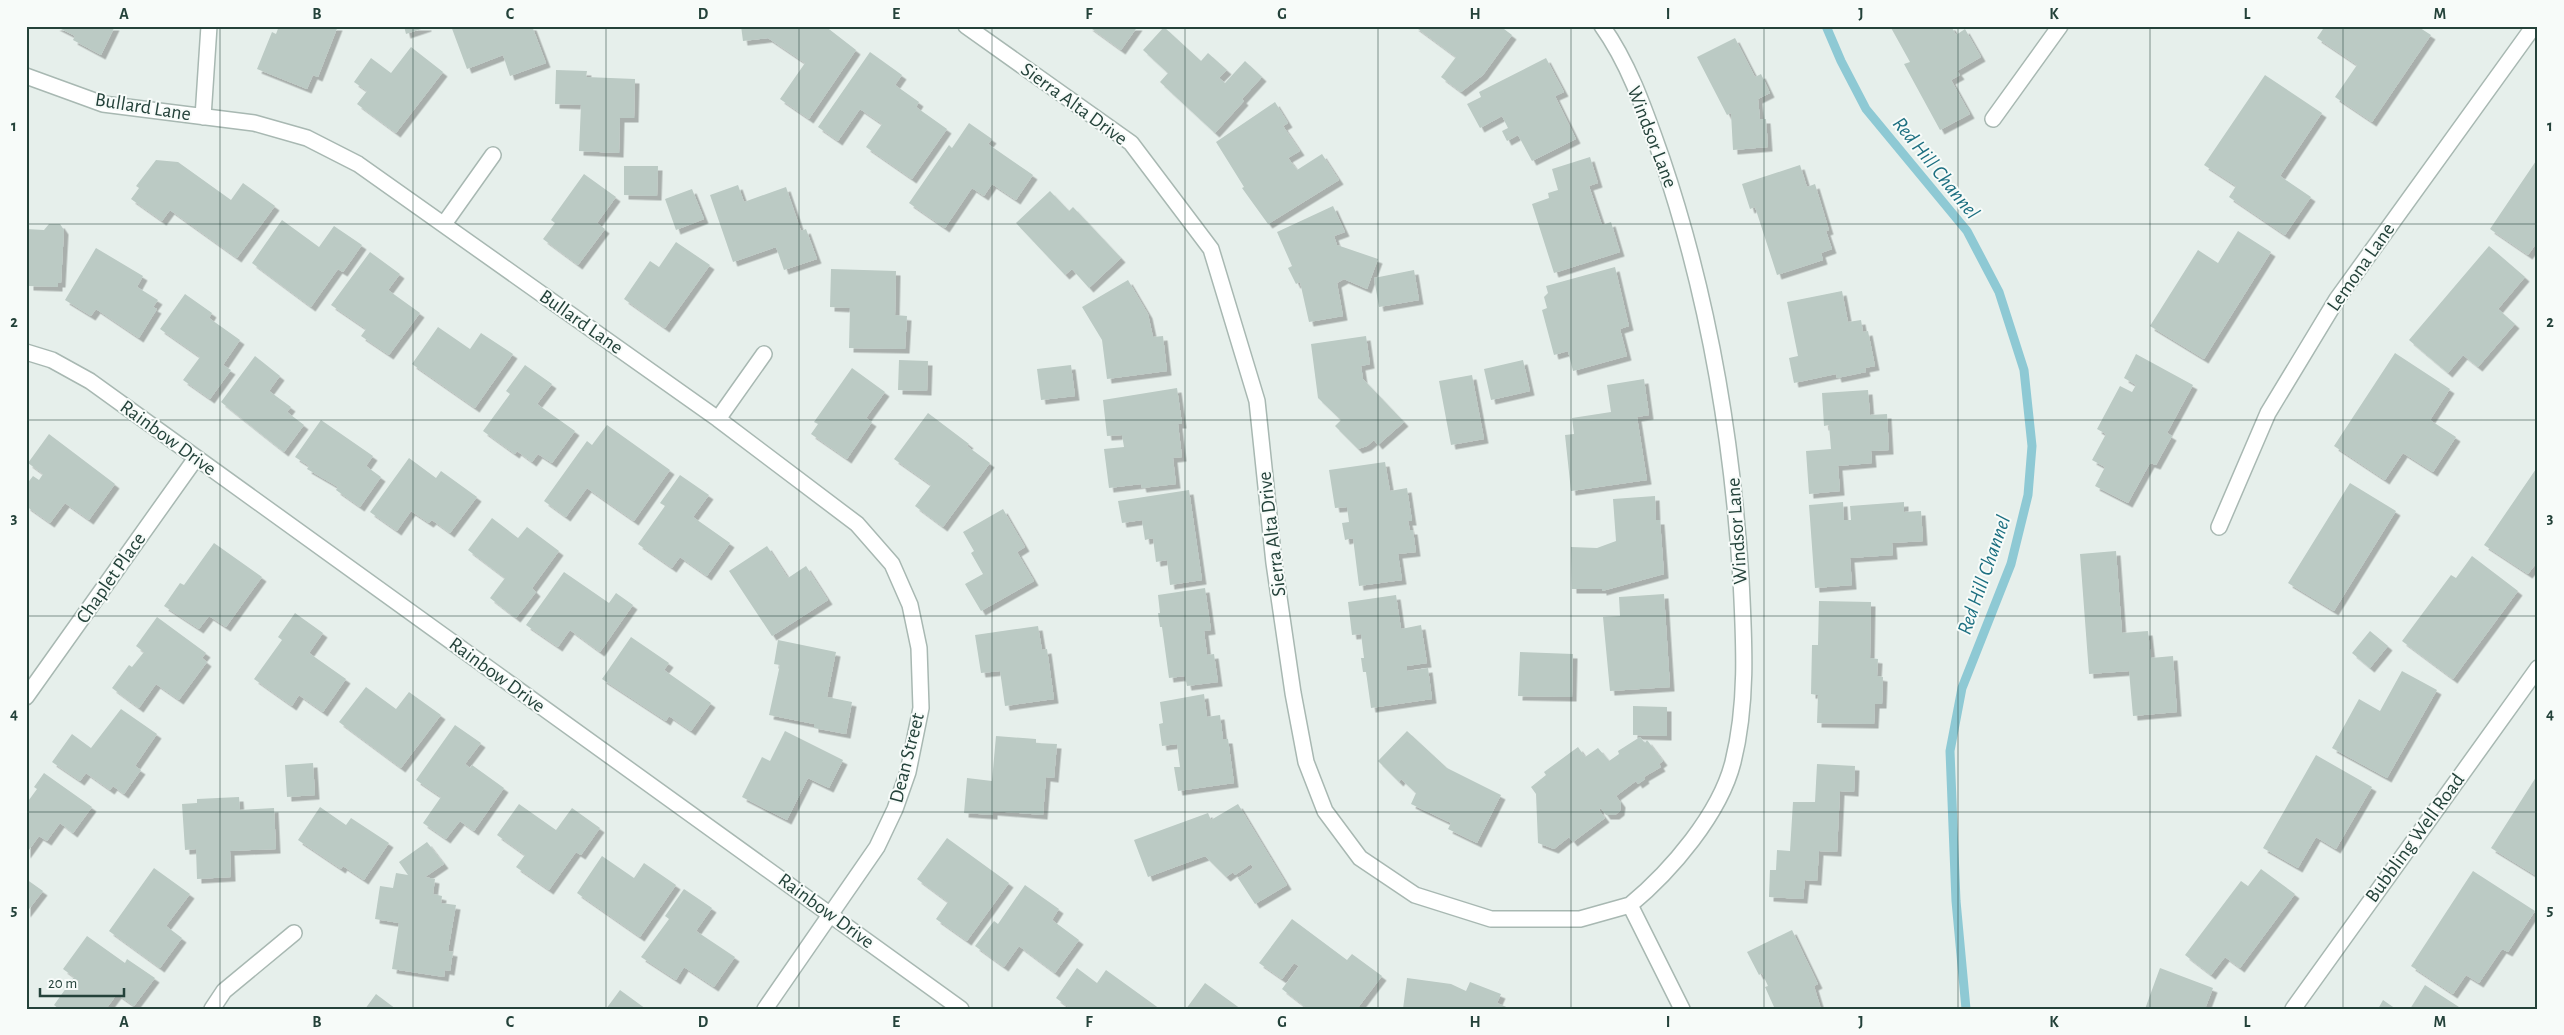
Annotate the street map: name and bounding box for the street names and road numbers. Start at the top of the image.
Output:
street label: Sierra Alta Drive [1017,59,1131,149]
street label: Windsor Lane [1623,83,1681,191]
street label: Bullard Lane [94,90,192,124]
street label: Lemona Lane [2323,219,2399,315]
street label: Bullard Lane [536,286,626,358]
street label: Rainbow Drive [116,397,220,479]
street label: Sierra Alta Drive [1254,470,1290,598]
street label: Windsor Lane [1723,477,1751,585]
street label: Chaplet Place [73,529,149,627]
street label: Rainbow Drive [445,634,549,716]
street label: Dean Street [886,710,928,805]
street label: Bubbling Well Road [2362,770,2468,906]
street label: Rainbow Drive [774,870,878,952]

